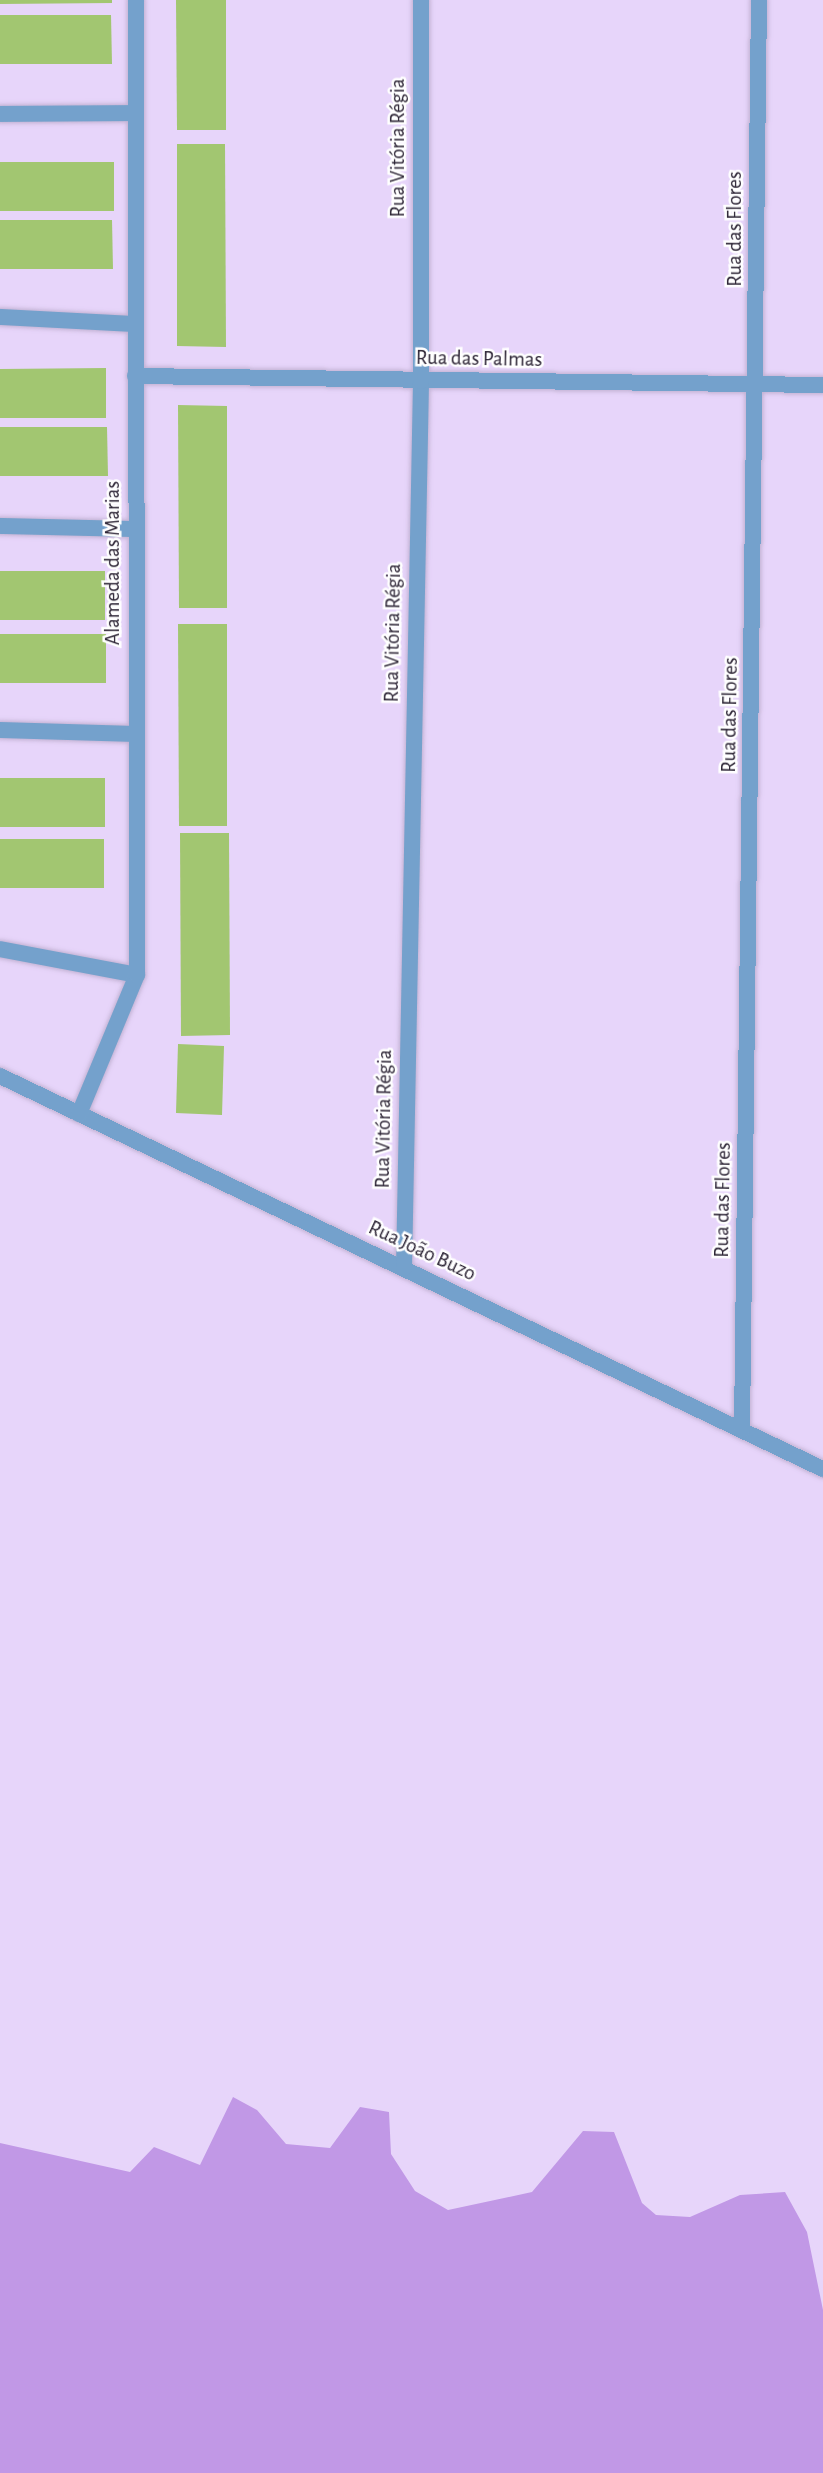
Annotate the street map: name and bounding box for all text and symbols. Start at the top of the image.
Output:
street label: Rua Vitória Régia [385,79,411,217]
street label: Rua das Flores [722,171,748,287]
street label: Rua das Palmas [416,345,542,373]
street label: Alameda das Marias [100,481,126,645]
street label: Rua Vitória Régia [379,563,407,703]
street label: Rua das Flores [716,657,744,773]
street label: Rua Vitória Régia [370,1049,398,1189]
street label: Rua das Flores [709,1142,737,1258]
street label: Rua João Buzo [364,1215,480,1287]

